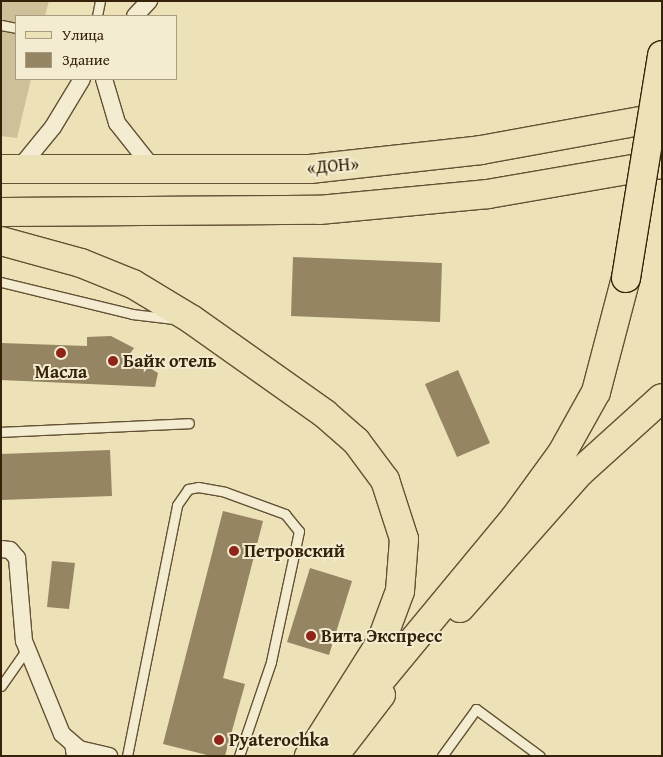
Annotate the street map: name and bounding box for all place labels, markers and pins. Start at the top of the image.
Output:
marker: Масла [55,347,67,359]
place label: Байк отель [123,350,217,372]
marker: Байк отель [107,355,119,367]
place label: Масла [35,361,87,383]
place label: Петровский [244,540,345,562]
marker: Петровский [228,545,240,557]
place label: Вита Экспресс [321,625,442,647]
marker: Вита Экспресс [305,630,317,642]
place label: Pyaterochka [229,729,329,751]
marker: Pyaterochka [213,734,225,746]

